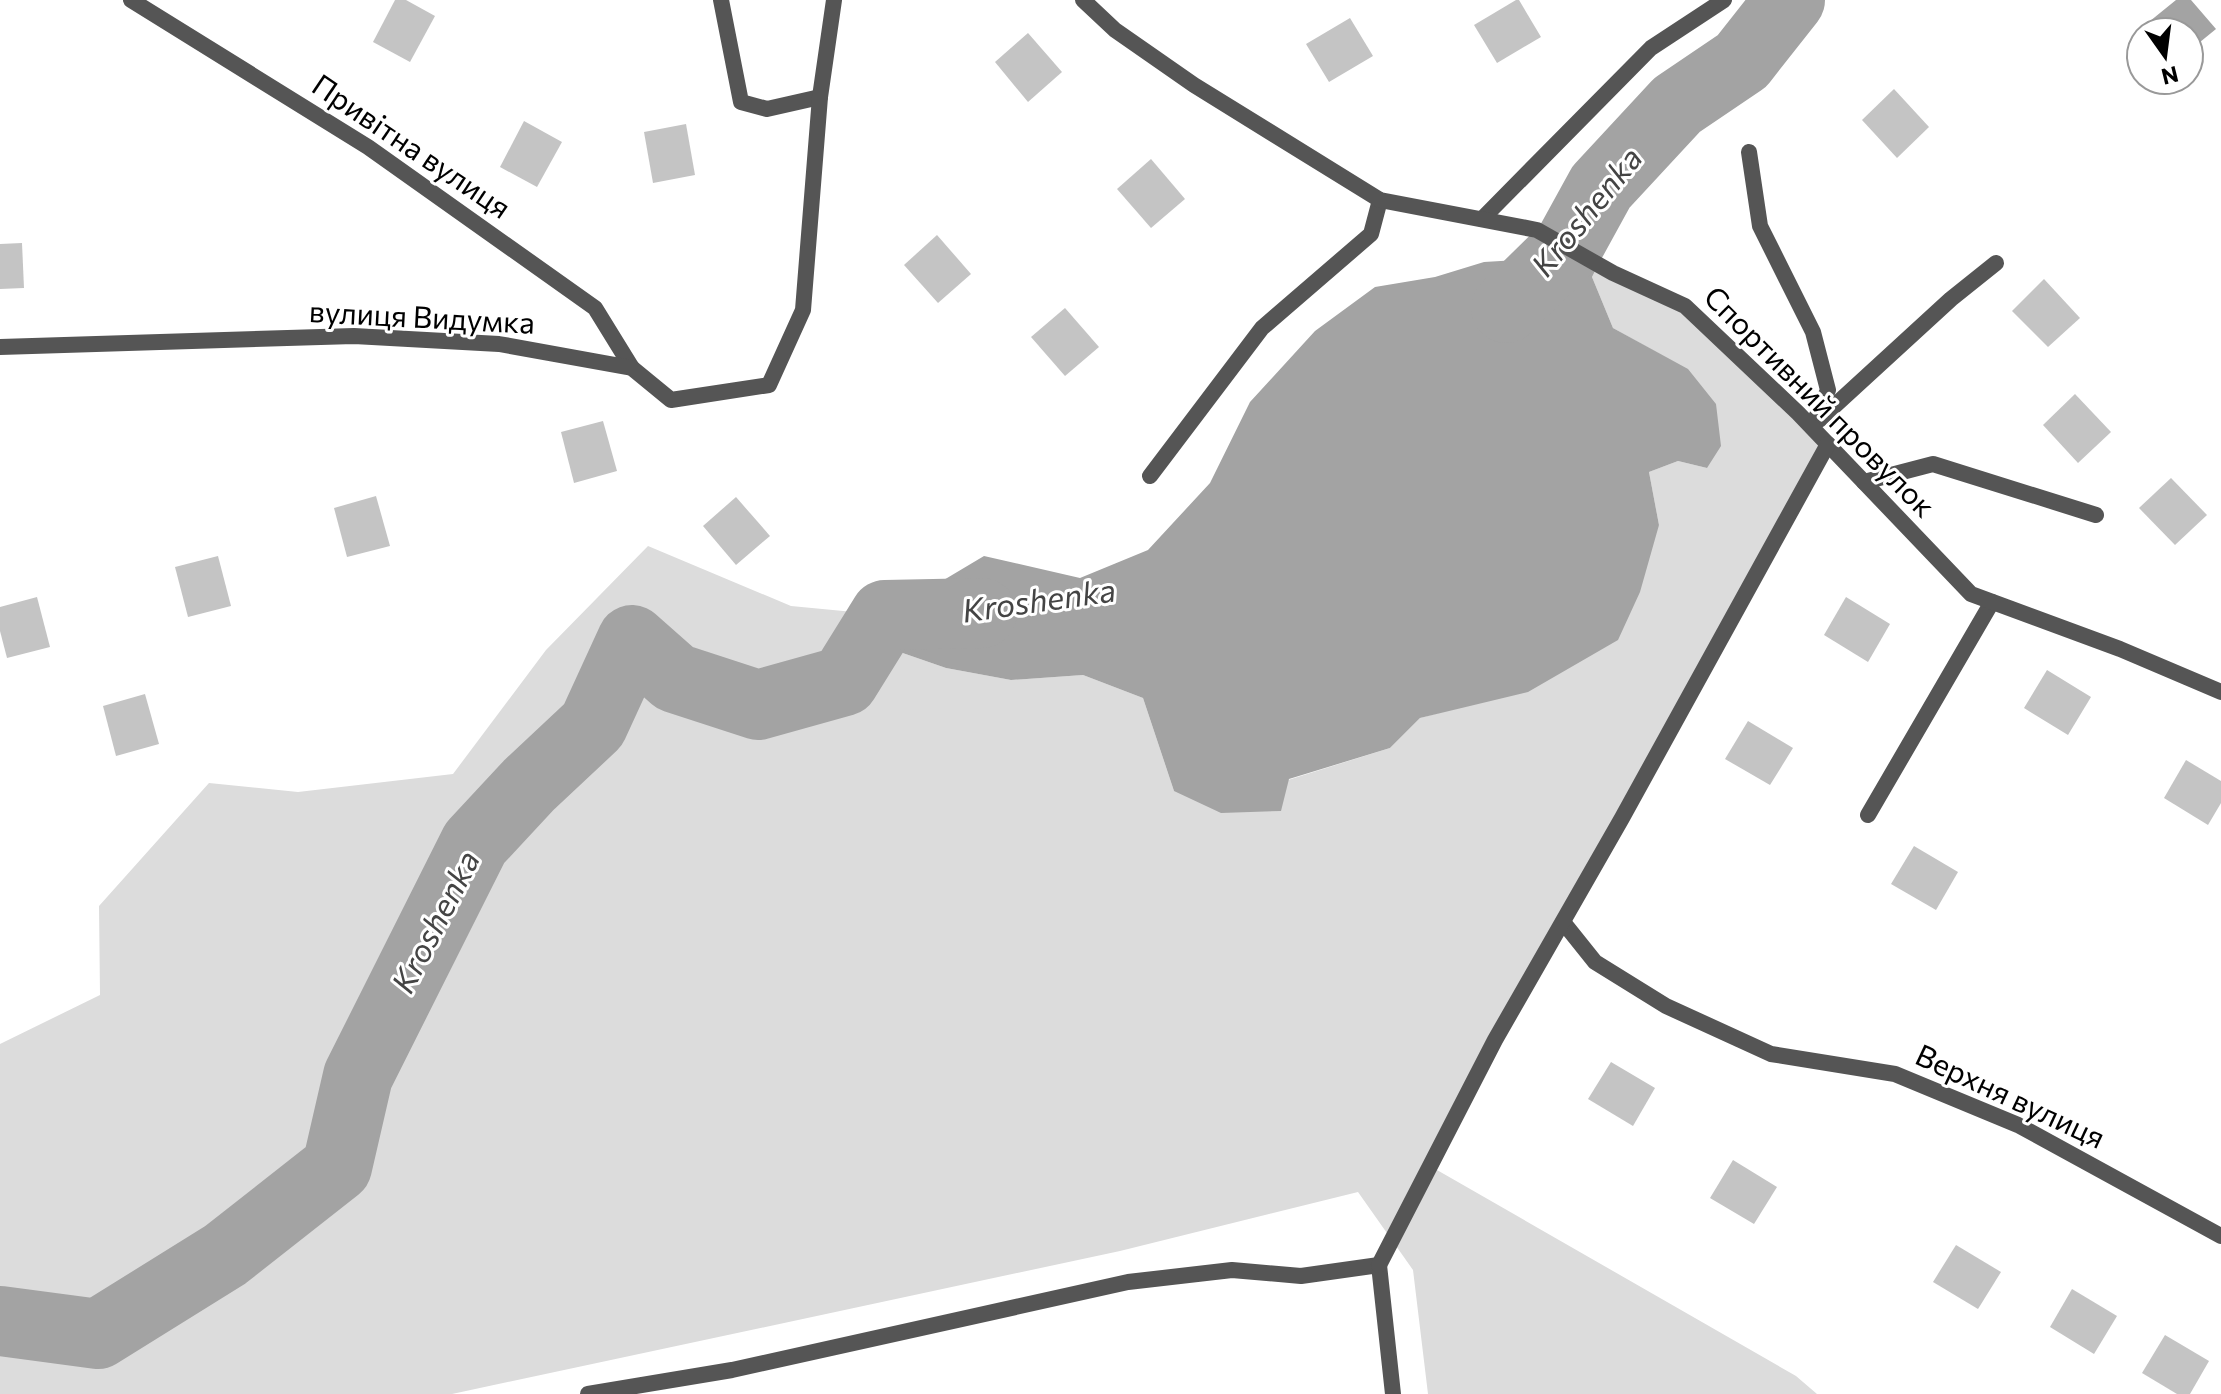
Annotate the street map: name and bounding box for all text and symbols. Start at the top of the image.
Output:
north arrow [2125,16,2205,96]
text: N [2159,61,2181,91]
street label: Привітна вулиця [306,65,519,225]
water label: Kroshenka [1521,138,1650,283]
street label: Спортивний провулок [1698,277,1944,523]
street label: вулиця Видумка [308,291,536,340]
water label: Kroshenka [959,568,1118,630]
water label: Kroshenka [381,843,487,999]
street label: Верхня вулиця [1910,1035,2112,1155]

